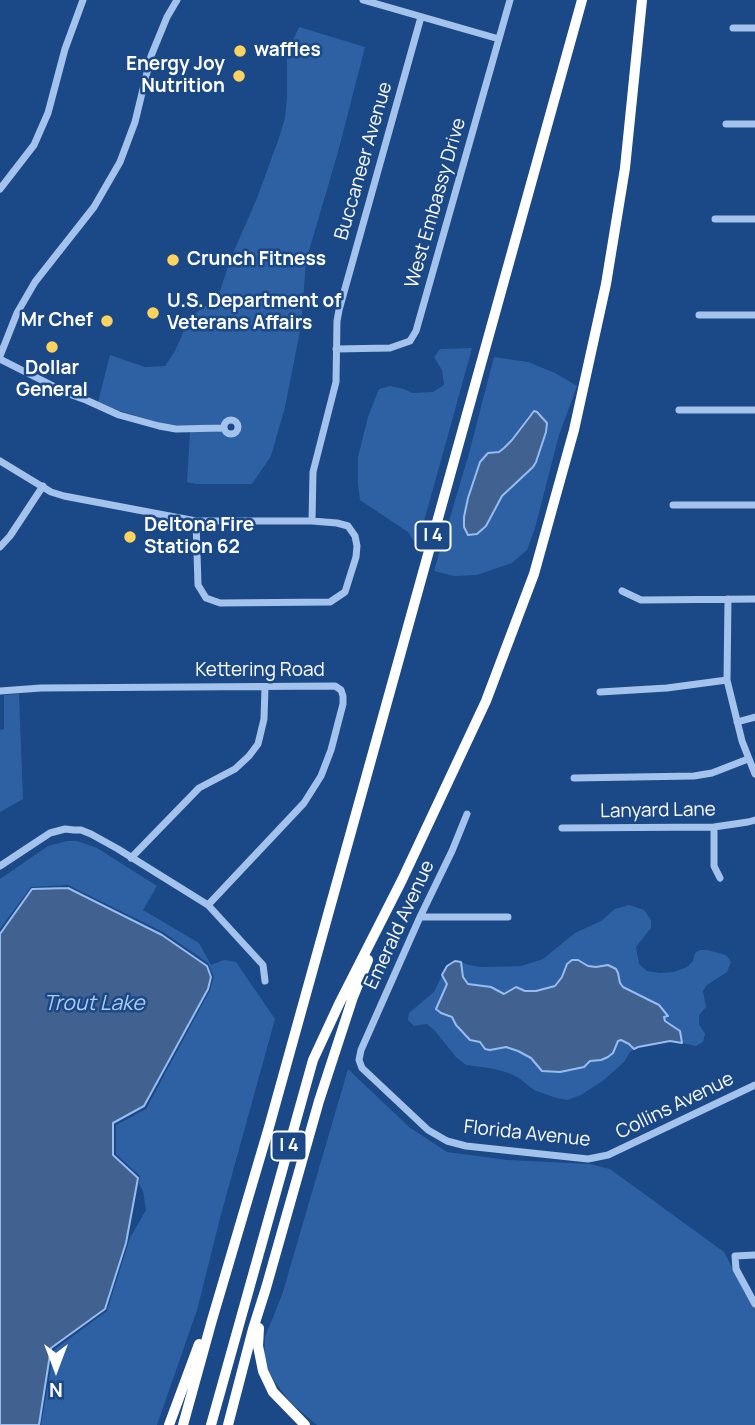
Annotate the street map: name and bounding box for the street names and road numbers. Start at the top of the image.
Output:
street label: Buccaneer Avenue [331,79,397,243]
street label: West Embassy Drive [401,115,471,291]
road number: I 4 [416,522,450,550]
street label: Kettering Road [195,660,325,682]
street label: Lanyard Lane [600,799,716,823]
street label: Emerald Avenue [360,857,440,993]
street label: Collins Avenue [612,1068,738,1144]
street label: Florida Avenue [463,1116,591,1152]
road number: I 4 [272,1132,306,1161]

